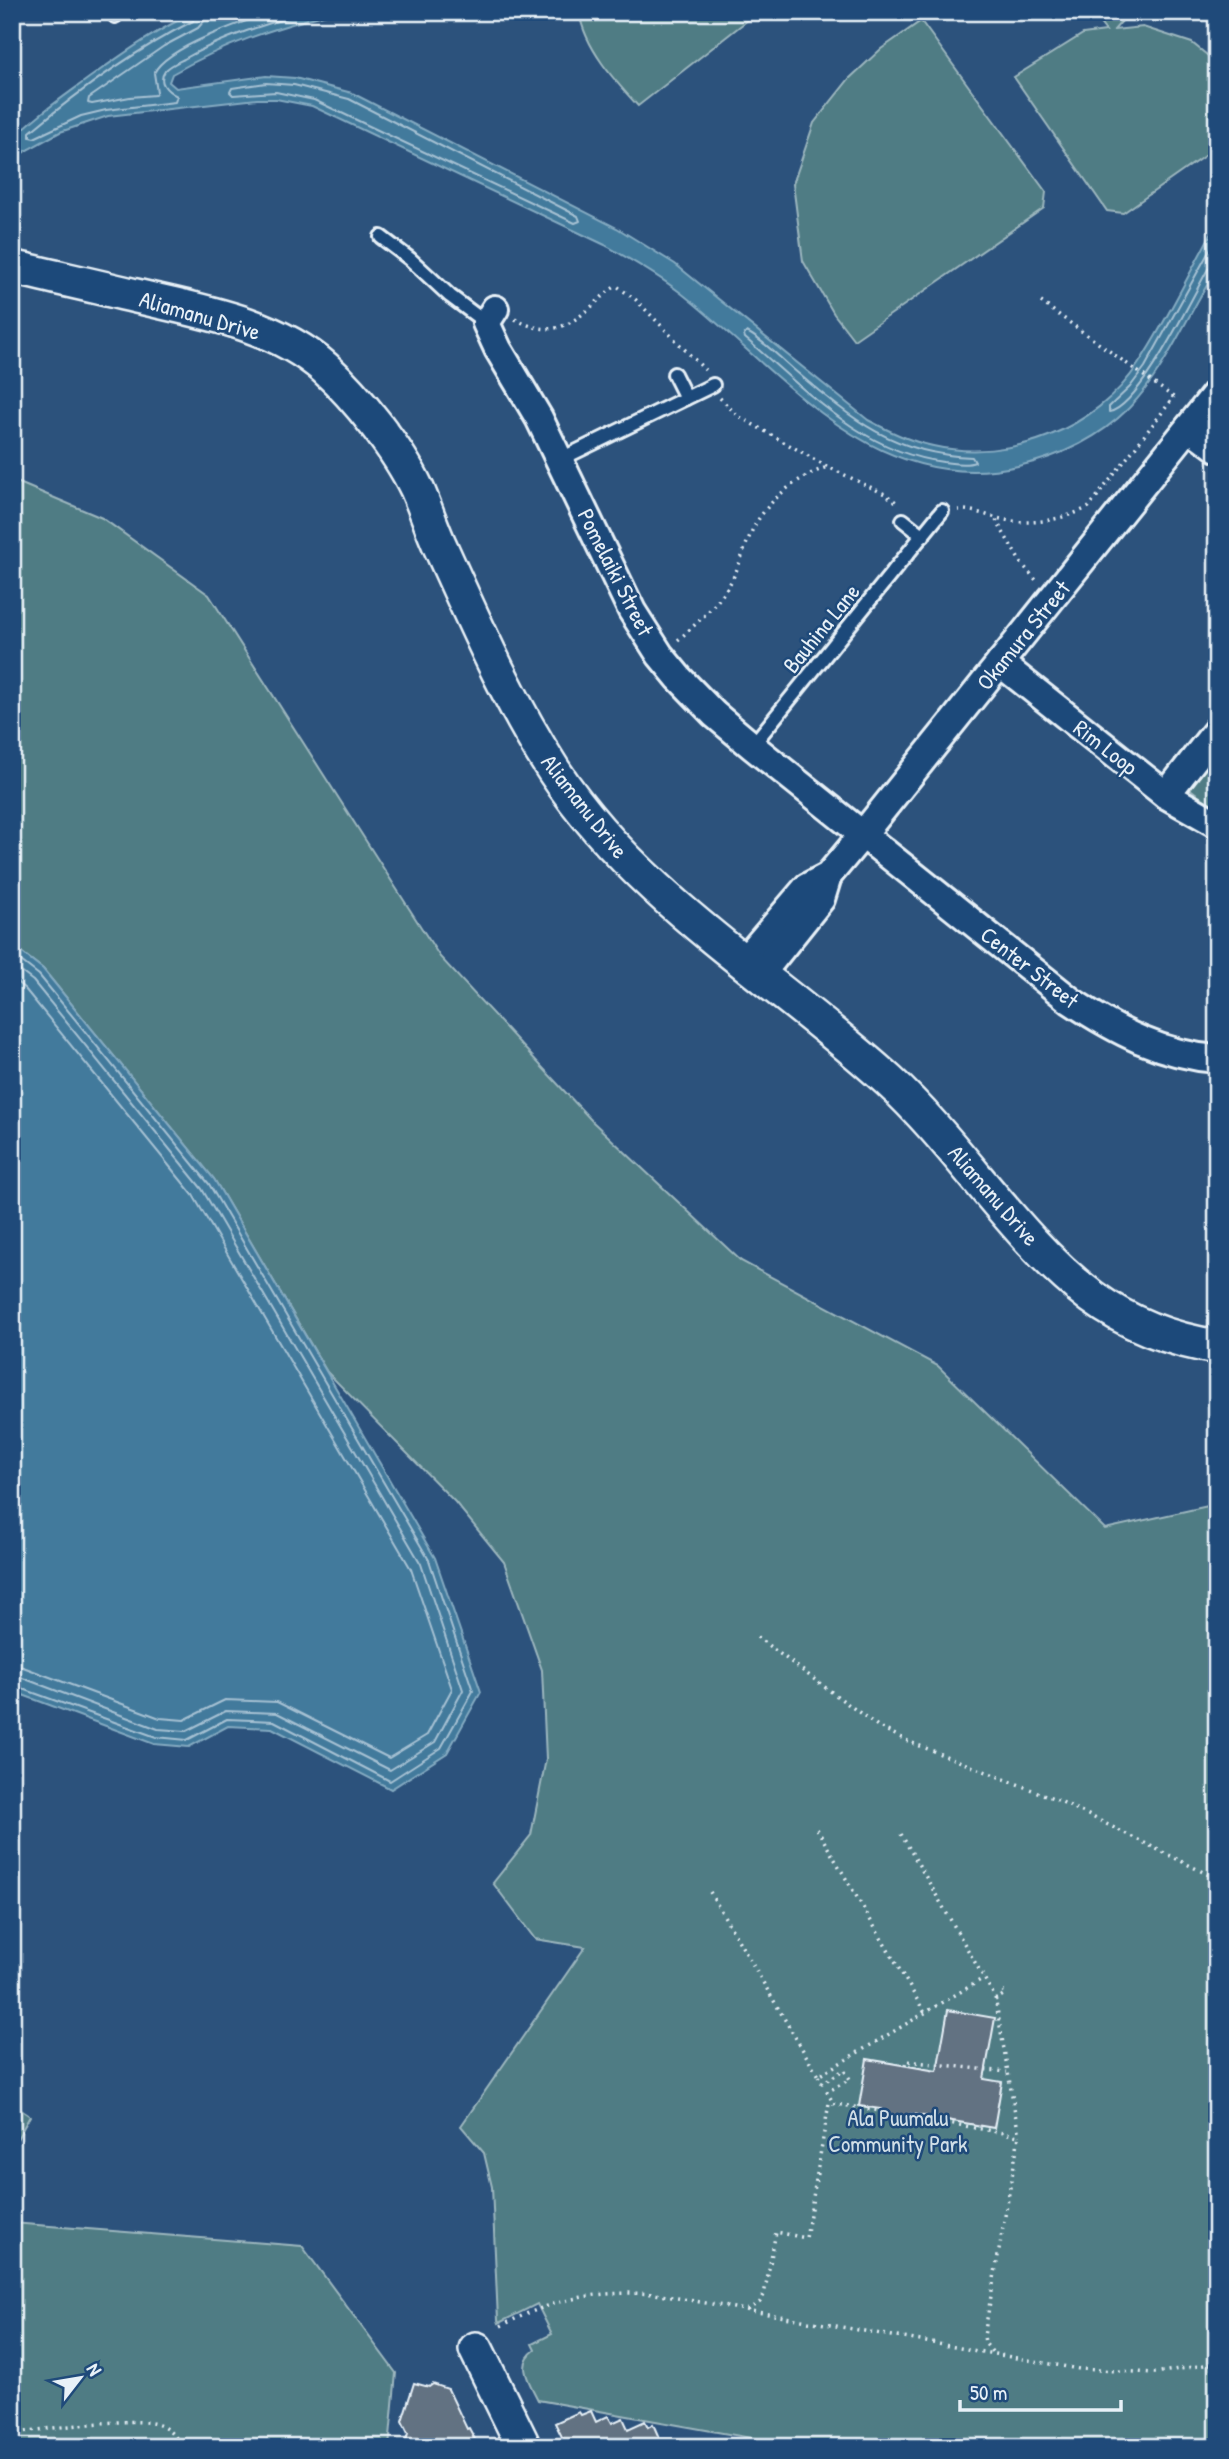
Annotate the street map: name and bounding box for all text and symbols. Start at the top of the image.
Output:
street label: Aliamanu Drive [136,283,264,347]
street label: Pomelaiki Street [571,503,662,642]
street label: Okamura Street [969,573,1078,696]
street label: Bauhina Lane [775,577,867,679]
street label: Rim Loop [1068,712,1145,782]
street label: Aliamanu Drive [535,747,635,865]
street label: Center Street [974,919,1086,1016]
street label: Aliamanu Drive [942,1138,1046,1252]
park label: Ala Puumalu Community Park [828,2102,968,2159]
north arrow [46,2344,116,2414]
text: N [81,2358,108,2380]
scale bar [960,2368,1120,2412]
text: 50 m [970,2378,1007,2407]

